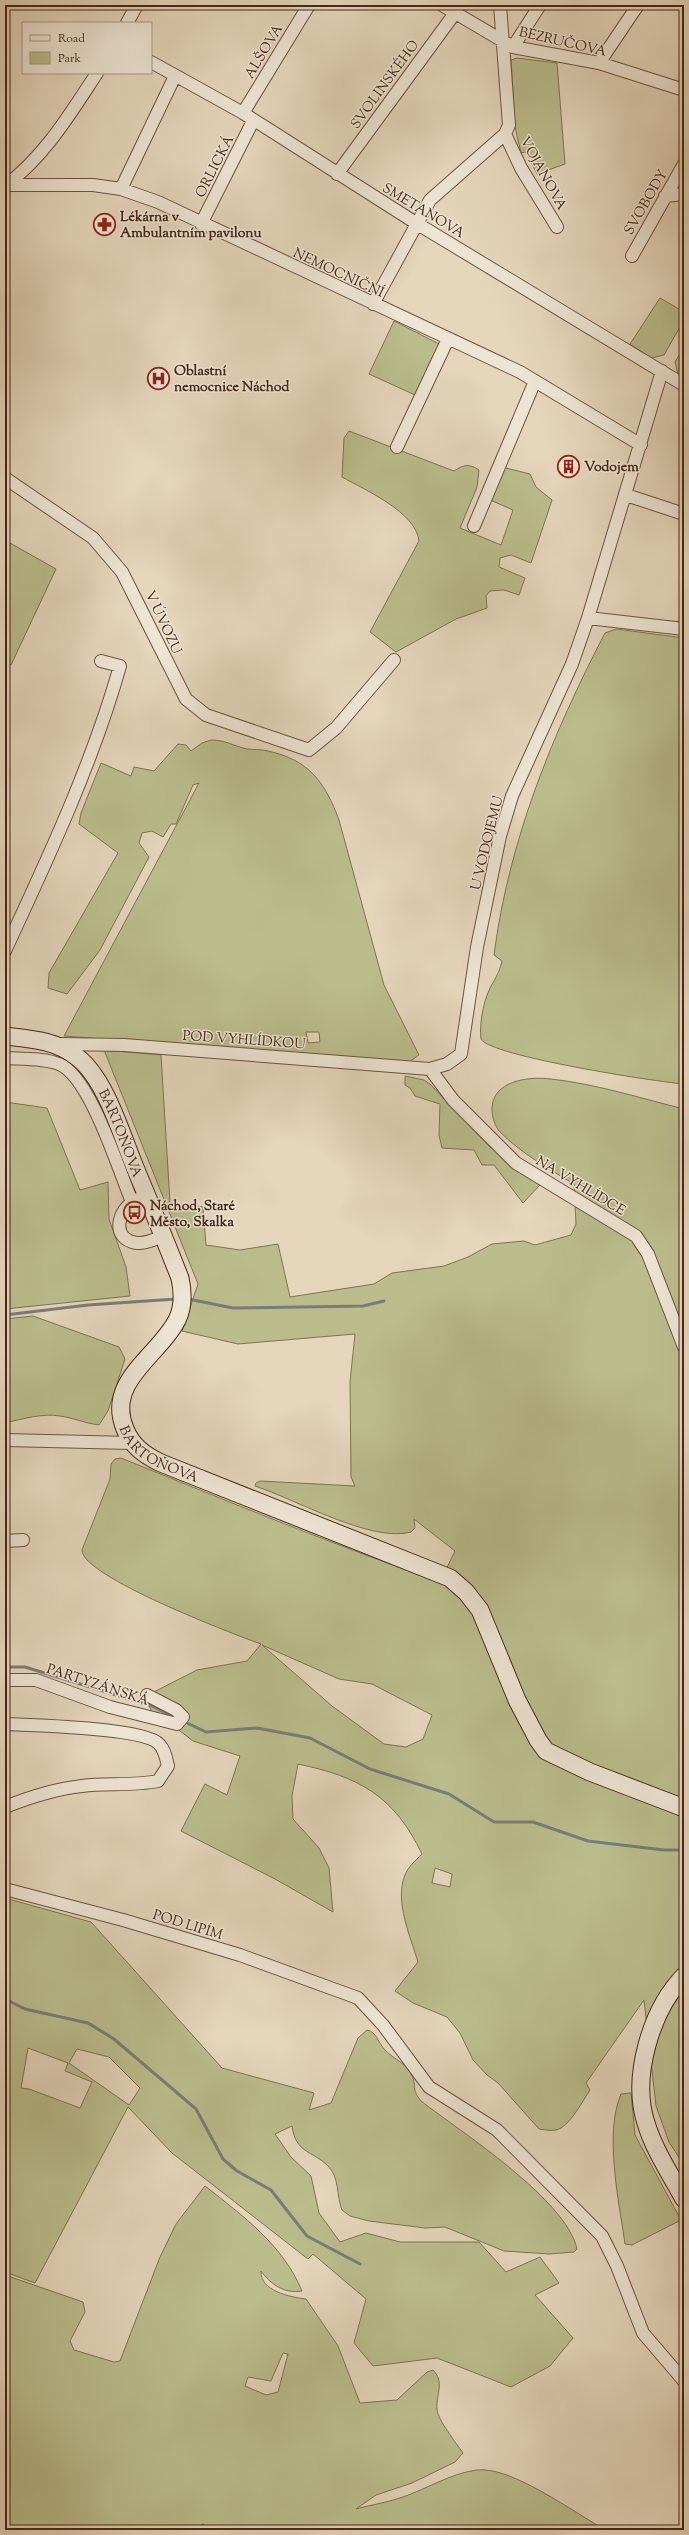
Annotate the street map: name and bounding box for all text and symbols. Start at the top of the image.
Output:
street label: ALŠOVA [241,20,289,83]
legend [22,22,152,74]
street label: BEZRUČOVA [517,23,609,63]
text: Road [58,30,85,48]
street label: SVOLINSKÉHO [347,37,425,134]
text: Park [58,50,81,68]
street label: ORLICKÁ [191,132,240,202]
street label: VOJANOVA [514,134,571,215]
street label: SVOBODY [620,167,674,239]
street label: SMETANOVA [378,179,468,245]
place label: Lékárna v Ambulantním pavilonu [120,208,263,244]
pharmacy icon: Lékárna v Ambulantním pavilonu [92,211,118,237]
street label: NEMOCNIČNÍ [289,244,387,304]
place label: Oblastní nemocnice Náchod [174,362,289,398]
hospital icon: Oblastní nemocnice Náchod [146,365,172,391]
building icon: Vodojem [555,453,581,479]
place label: Vodojem [584,458,639,478]
street label: V ÚVOZU [139,588,186,658]
street label: U VODOJEMU [467,794,509,893]
street label: POD VYHLÍDKOU [182,1027,307,1055]
street label: BARTOŇOVA [92,1086,146,1182]
street label: NA VYHLÍDCE [531,1152,629,1222]
place label: Náchod, Staré Město, Skalka [150,1197,235,1233]
bus stop icon: Náchod, Staré Město, Skalka [122,1200,148,1226]
street label: BARTOŇOVA [113,1423,201,1489]
street label: PARTYZÁNSKÁ [43,1660,152,1712]
street label: POD LIPÍM [150,1906,225,1946]

